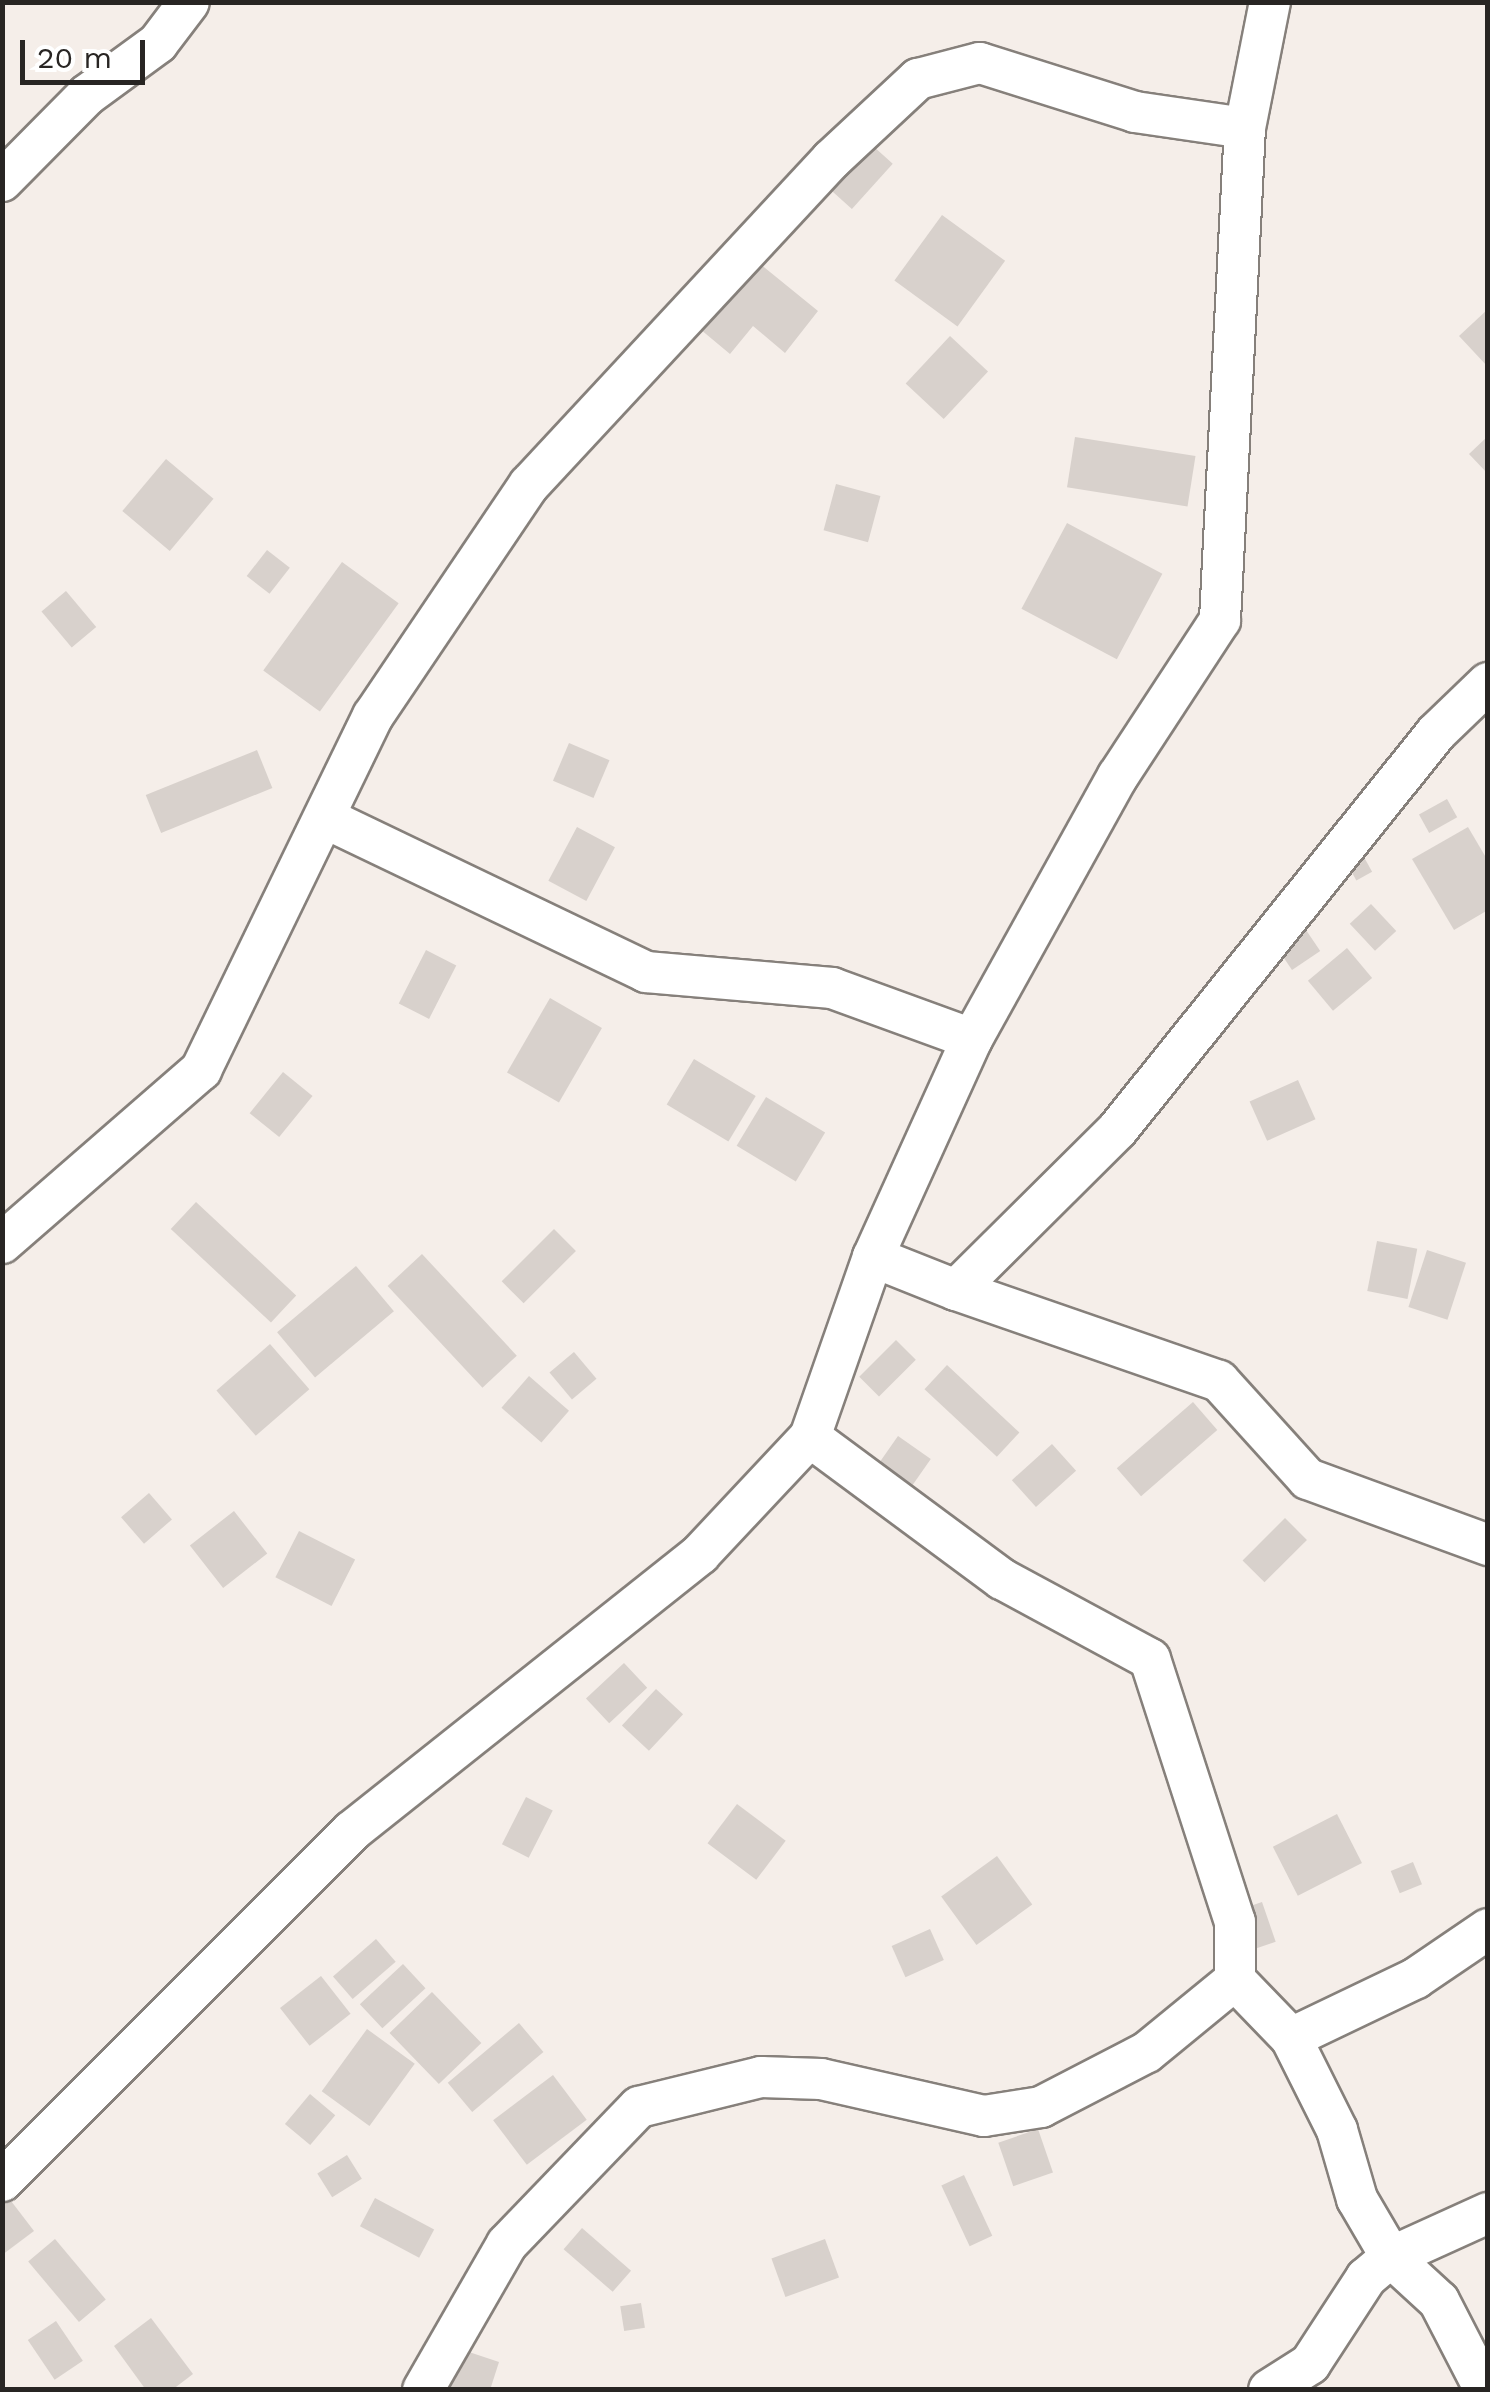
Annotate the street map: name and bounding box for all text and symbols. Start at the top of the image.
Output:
scale bar [25,20,150,82]
text: 20 m [37,40,112,75]

